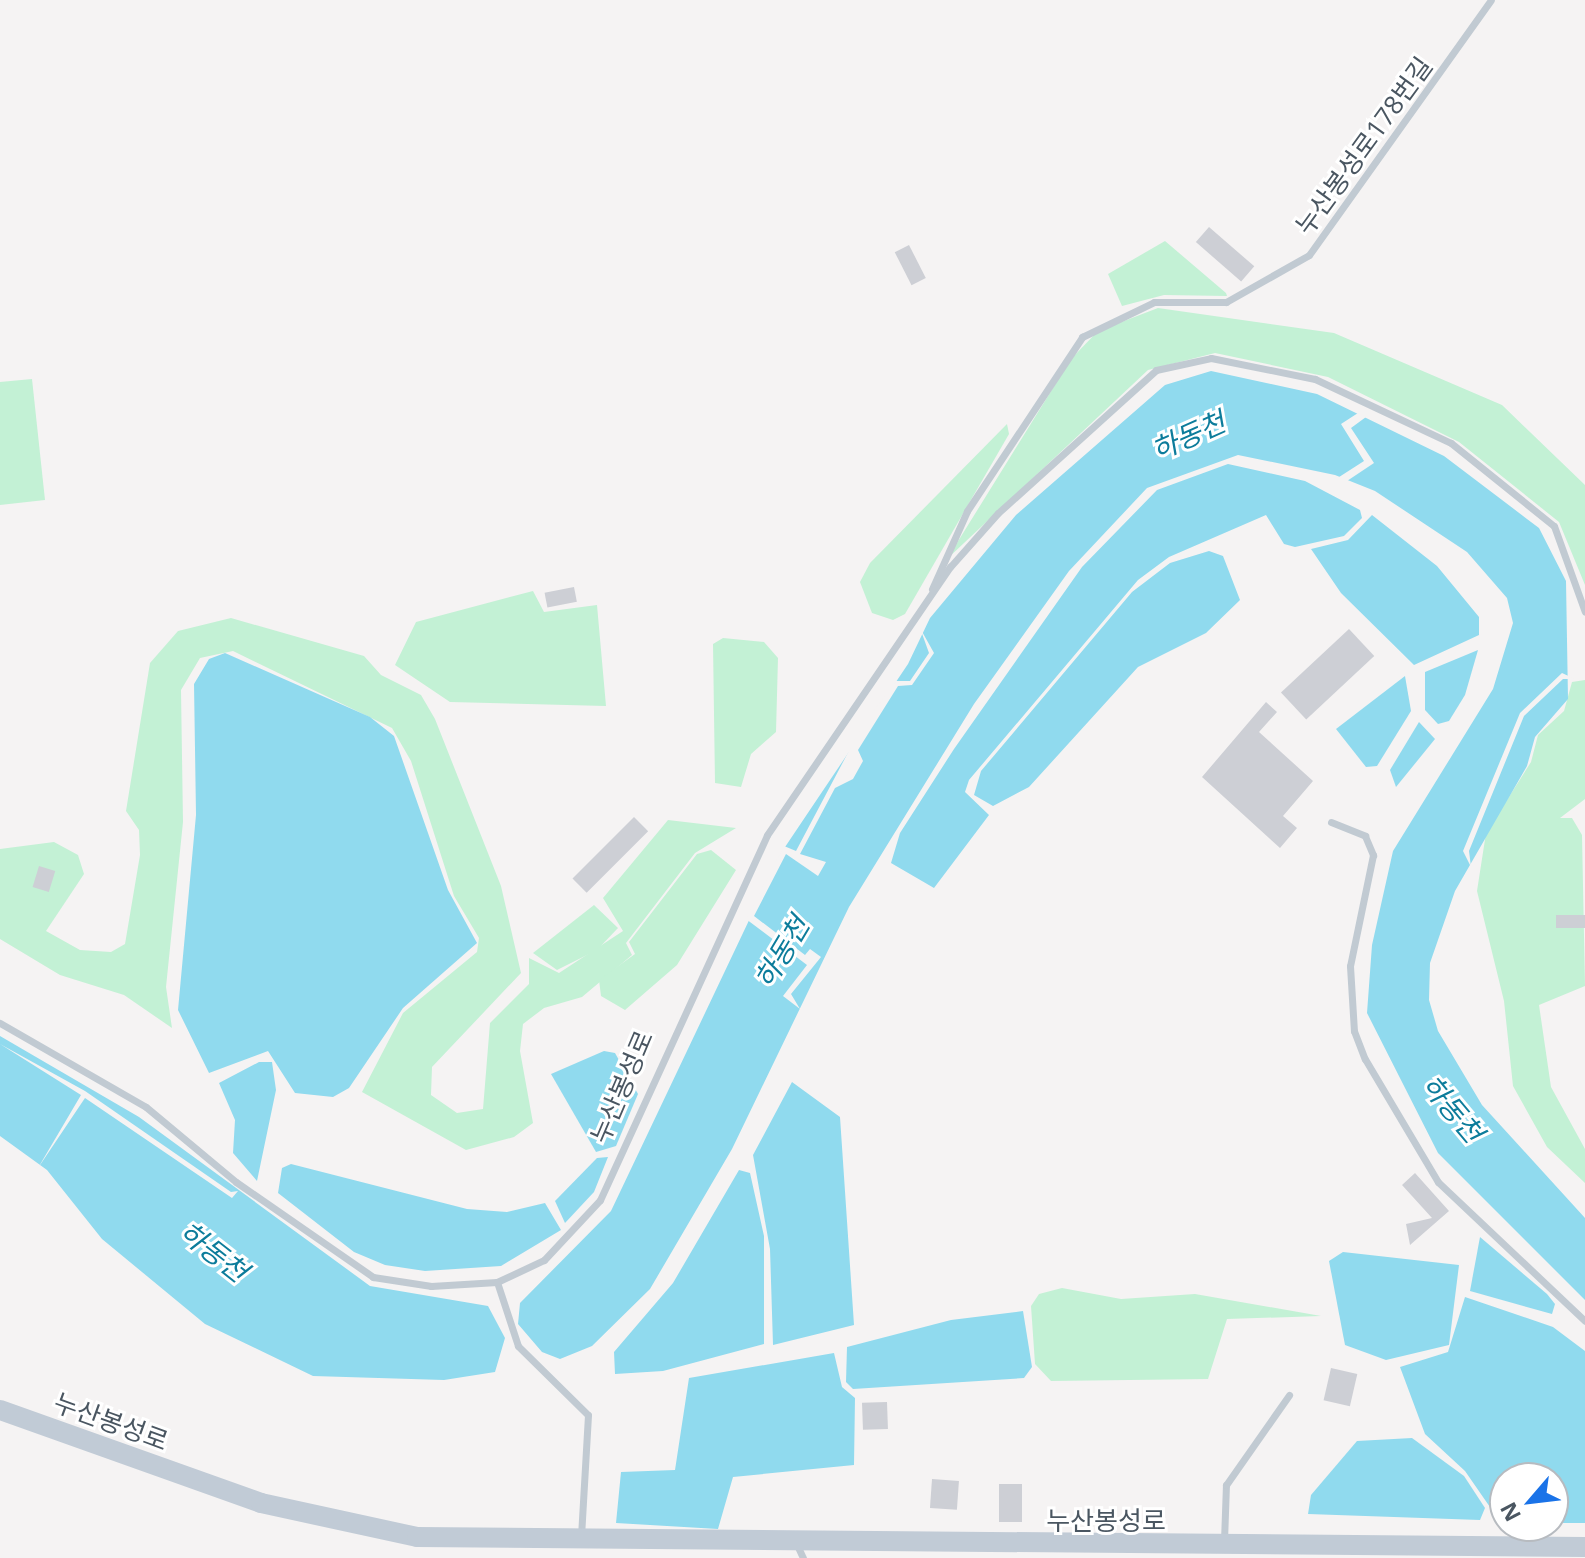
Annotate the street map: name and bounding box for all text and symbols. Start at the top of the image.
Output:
street label: 누산봉성로178번길 [1289,51,1439,241]
water label: 하동천 [1146,404,1230,466]
water label: 하동천 [747,910,815,994]
street label: 누산봉성로 [584,1026,660,1148]
water label: 하동천 [1415,1068,1491,1148]
water label: 하동천 [173,1214,255,1288]
street label: 누산봉성로 [49,1387,173,1457]
north arrow [1489,1462,1569,1542]
text: N [1492,1497,1527,1527]
street label: 누산봉성로 [1046,1505,1166,1537]

